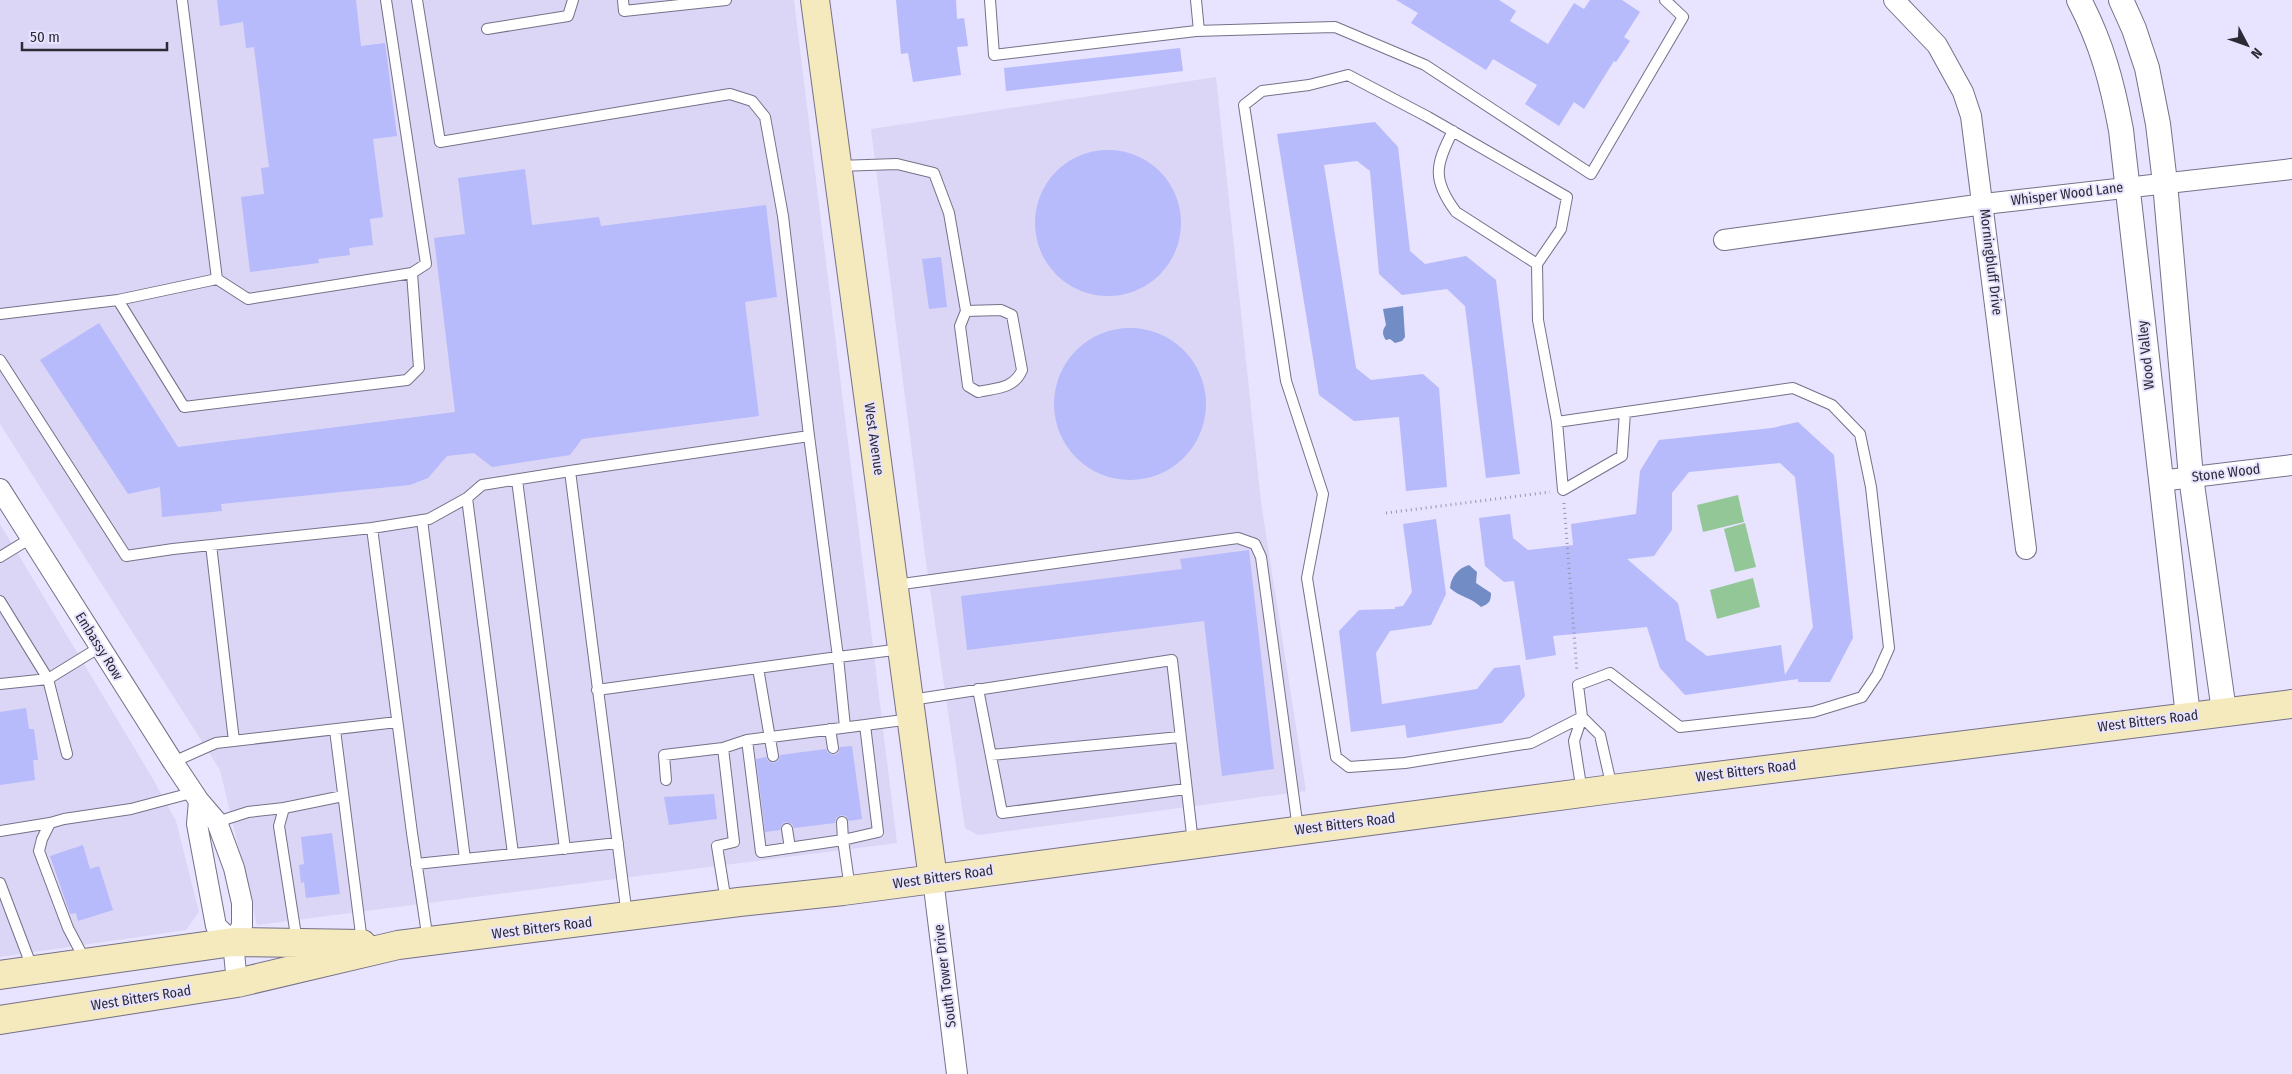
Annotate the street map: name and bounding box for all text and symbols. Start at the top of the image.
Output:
scale bar [22,20,168,52]
north arrow [2222,20,2272,70]
text: 50 m [30,28,60,46]
text: N [2247,44,2266,62]
street label: Whisper Wood Lane [2010,179,2124,209]
street label: Morningbluff Drive [1976,208,2006,316]
street label: Wood Valley [2134,319,2158,390]
street label: West Avenue [860,402,888,476]
street label: Stone Wood [2191,460,2261,486]
street label: Embassy Row [72,609,126,683]
street label: West Bitters Road [2097,706,2199,736]
street label: West Bitters Road [1695,756,1797,786]
street label: West Bitters Road [1294,809,1396,839]
street label: West Bitters Road [892,862,994,892]
street label: West Bitters Road [491,913,593,943]
street label: South Tower Drive [930,923,960,1029]
street label: West Bitters Road [90,982,192,1014]

